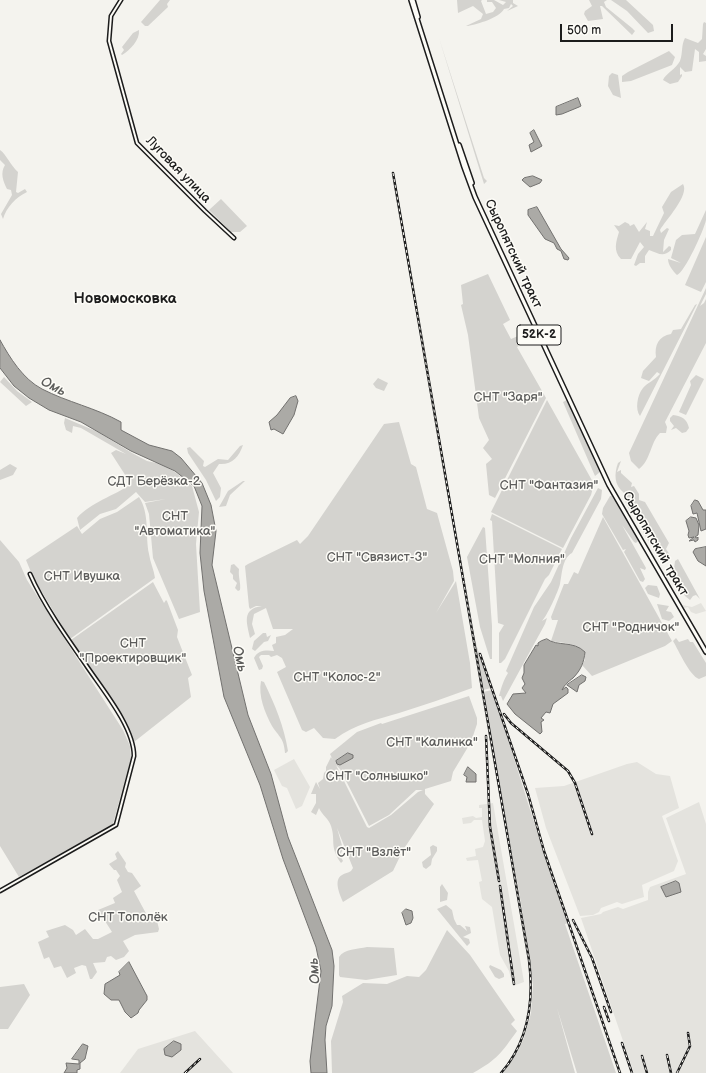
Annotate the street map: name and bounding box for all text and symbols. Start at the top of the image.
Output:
scale bar [562,16,675,42]
text: 500 m [567,23,601,38]
street label: Луговая улица [142,133,214,207]
street label: Сыропятский тракт [481,197,545,311]
district label: Новомосковка [74,290,176,308]
road number: 52К-2 [517,325,561,345]
water label: Омь [37,373,69,401]
park label: СНТ "Заря" [473,390,543,406]
park label: СДТ Берёзка-2 [108,474,200,490]
park label: СНТ "Фантазия" [500,478,598,494]
street label: Сыропятский тракт [619,489,691,599]
park label: СНТ "Автоматика" [135,509,215,540]
park label: СНТ "Связист-3" [327,550,427,566]
park label: СНТ "Молния" [479,552,565,568]
park label: СНТ Ивушка [44,569,120,585]
park label: СНТ "Родничок" [583,620,679,636]
park label: СНТ "Проектировщик" [80,636,186,667]
water label: Омь [228,644,250,674]
park label: СНТ "Колос-2" [293,670,381,686]
park label: СНТ "Калинка" [386,735,478,751]
park label: СНТ "Солнышко" [326,769,428,785]
park label: СНТ "Взлёт" [337,845,411,861]
park label: СНТ Тополёк [88,910,168,926]
water label: Омь [306,957,324,985]

